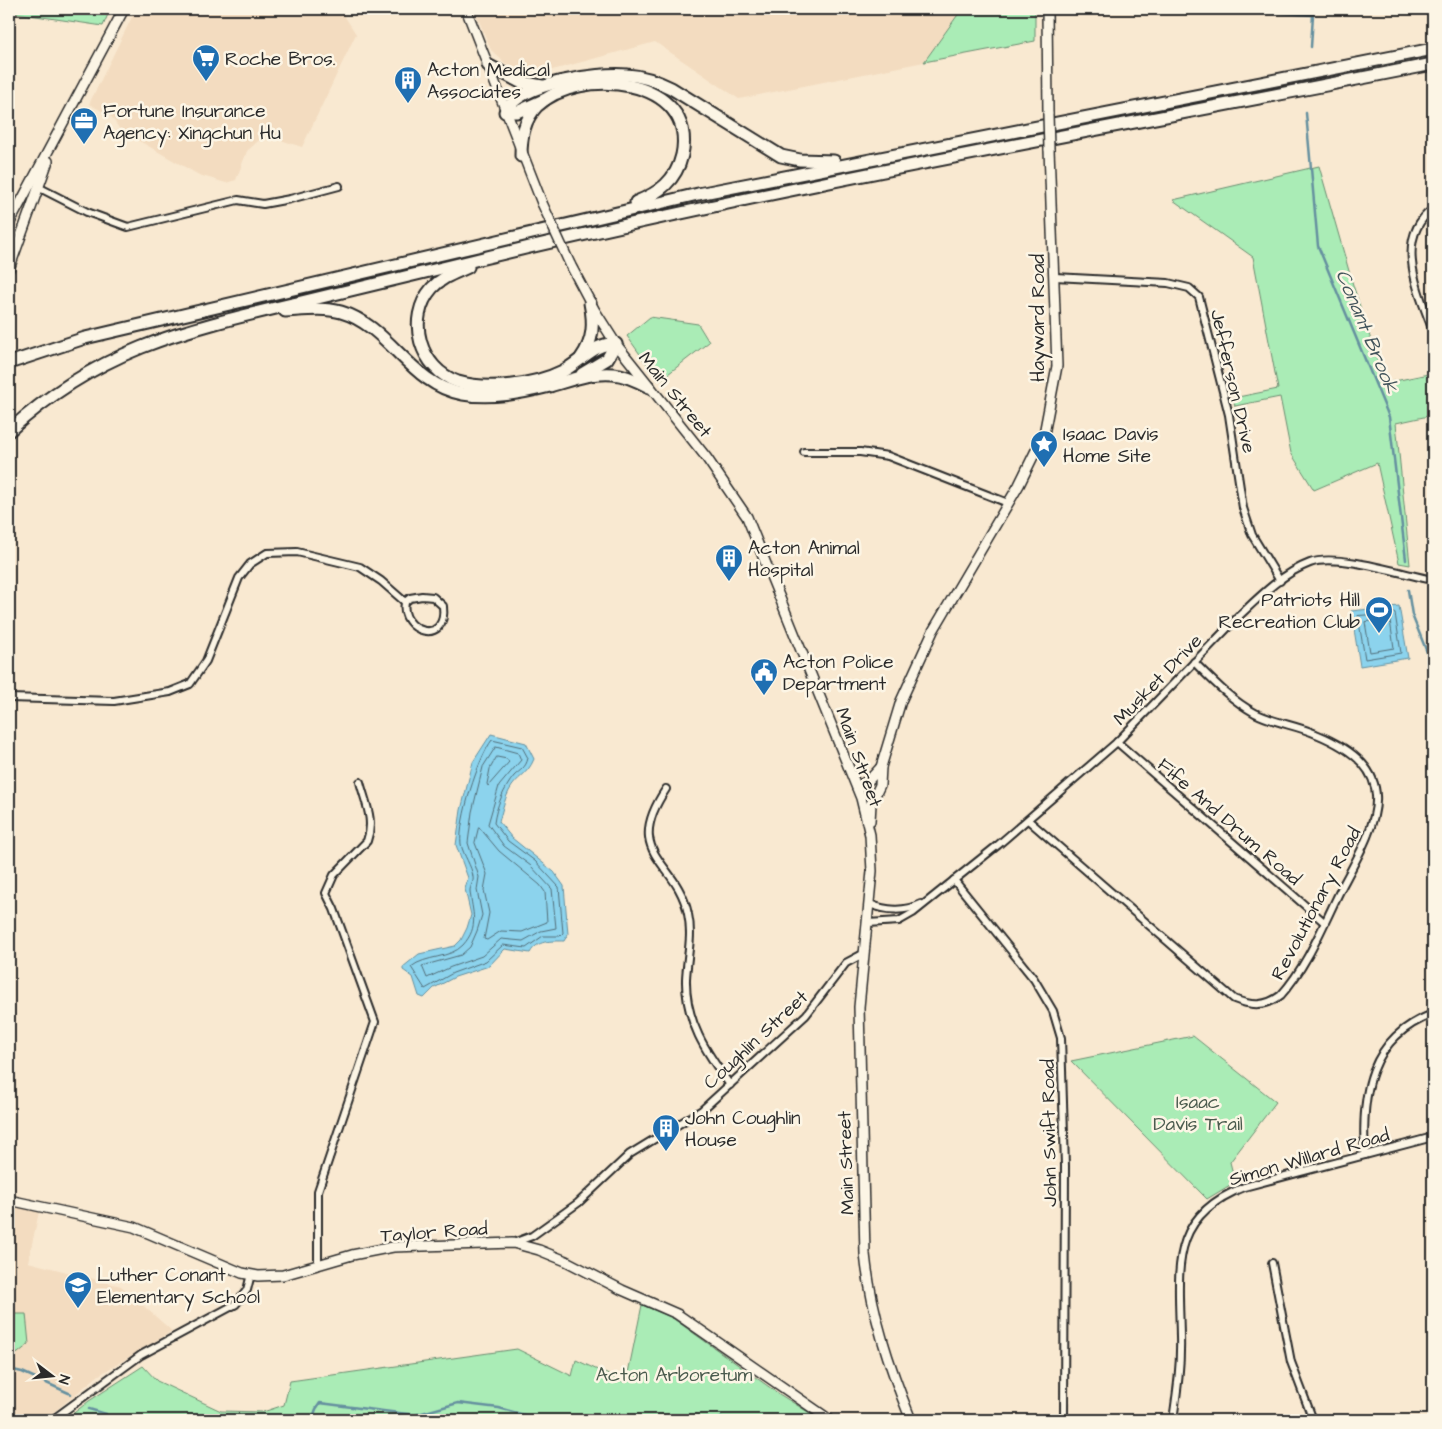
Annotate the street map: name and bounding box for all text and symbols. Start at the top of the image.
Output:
supermarket icon: Roche Bros. [191,43,221,82]
place label: Roche Bros. [225,46,335,73]
place label: Acton Medical Associates [427,57,550,106]
building icon: Acton Medical Associates [393,65,423,104]
place label: Fortune Insurance Agency: Xingchun Hu [103,98,281,148]
office icon: Fortune Insurance Agency: Xingchun Hu [69,106,99,145]
street label: Hayward Road [1025,254,1053,382]
water label: Conant Brook [1328,265,1406,398]
street label: Jefferson Drive [1203,307,1262,456]
street label: Main Street [632,346,718,444]
place label: Isaac Davis Home Site [1063,421,1159,470]
place icon: Isaac Davis Home Site [1029,429,1059,468]
place label: Acton Animal Hospital [748,535,860,584]
building icon: Acton Animal Hospital [714,543,744,582]
place label: Patriots Hill Recreation Club [1219,587,1360,636]
sports icon: Patriots Hill Recreation Club [1364,595,1394,634]
street label: Musket Drive [1107,628,1209,732]
place label: Acton Police Department [783,649,894,698]
public building icon: Acton Police Department [749,657,779,696]
street label: Main Street [828,704,889,811]
street label: Fife And Drum Road [1151,752,1307,892]
street label: Revolutionary Road [1265,822,1369,985]
street label: Coughlin Street [698,984,815,1097]
street label: John Swift Road [1035,1059,1064,1207]
park label: Isaac Davis Trail [1153,1089,1243,1138]
place label: John Coughlin House [685,1105,801,1154]
street label: Main Street [831,1110,862,1215]
building icon: John Coughlin House [651,1113,681,1152]
street label: Simon Willard Road [1226,1122,1393,1193]
street label: Taylor Road [380,1215,489,1251]
place label: Luther Conant Elementary School [97,1262,260,1312]
school or university icon: Luther Conant Elementary School [63,1270,93,1309]
north arrow [28,1352,78,1402]
park label: Acton Arboretum [596,1362,752,1389]
text: N [53,1372,74,1386]

